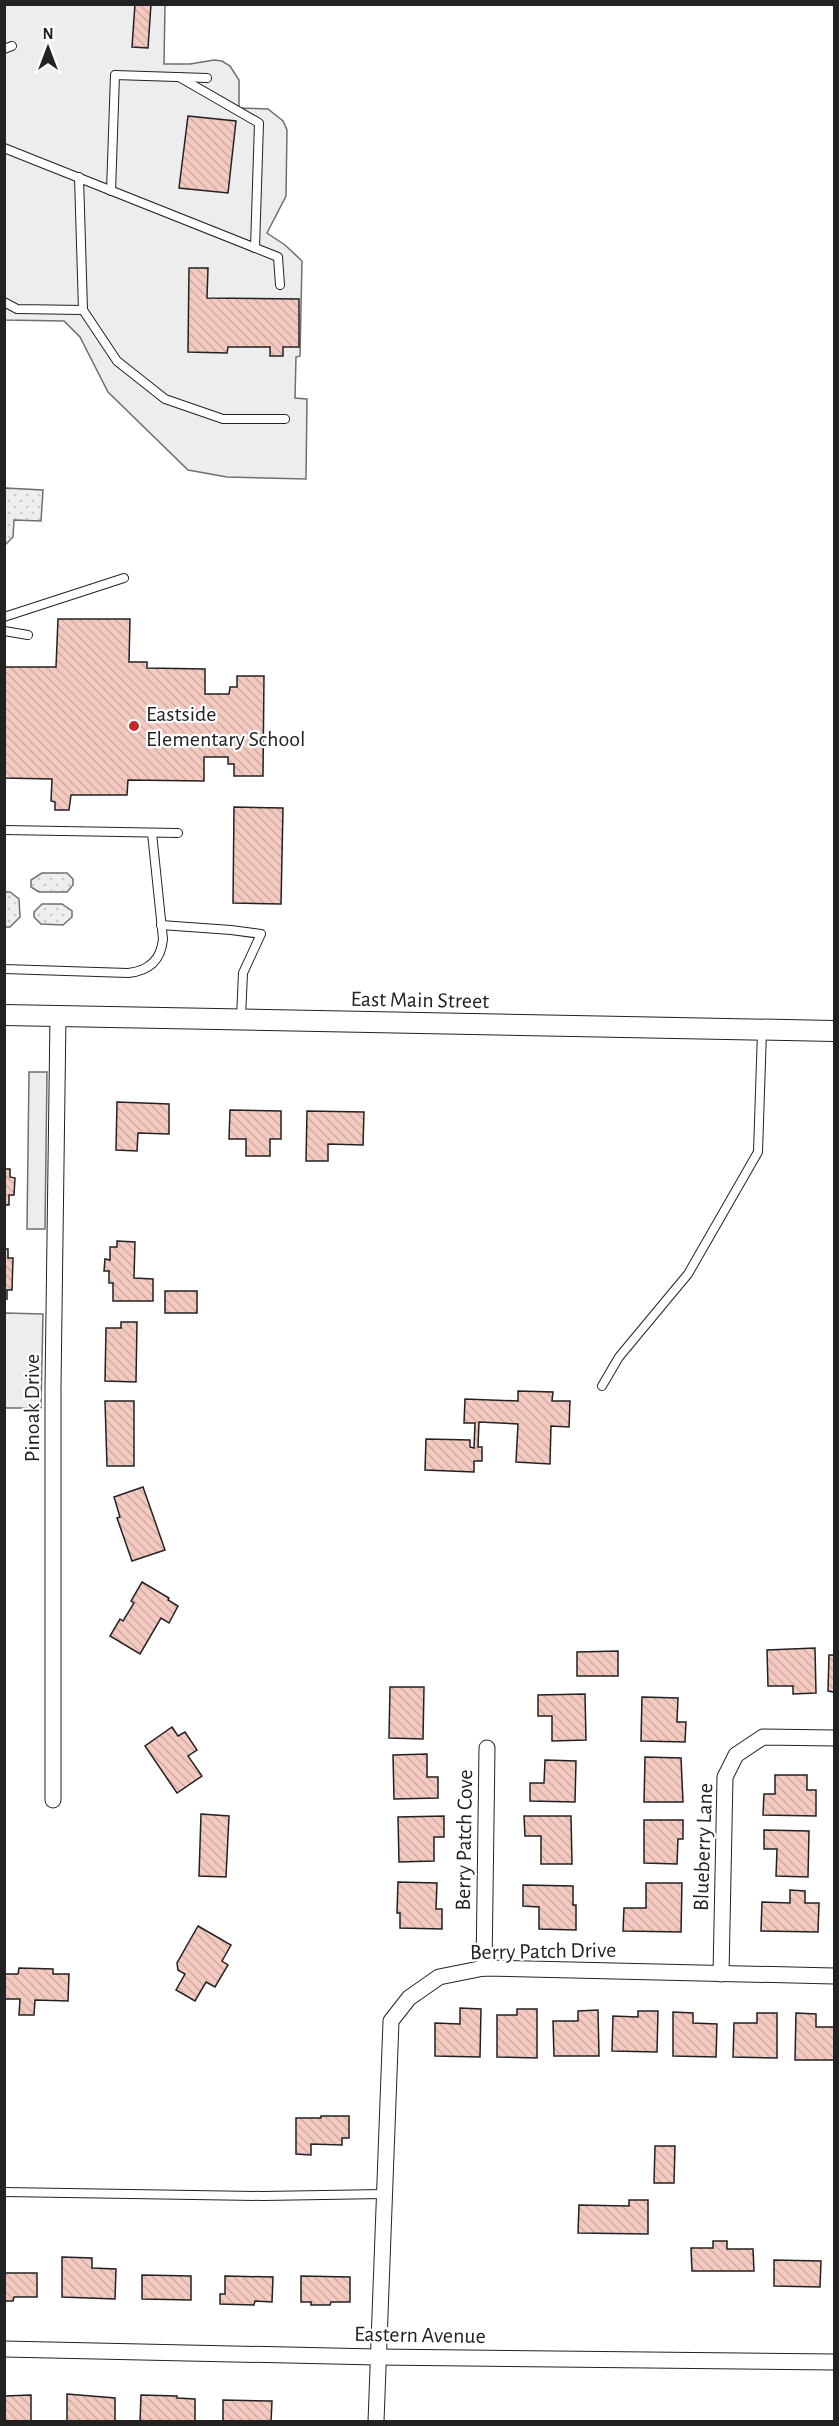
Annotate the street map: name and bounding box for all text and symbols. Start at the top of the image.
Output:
north arrow [18,18,78,78]
text: N [42,26,54,42]
place label: Eastside Elementary School [146,703,306,750]
marker: Eastside Elementary School [127,719,141,733]
street label: East Main Street [351,988,489,1012]
street label: Pinoak Drive [21,1354,43,1462]
street label: Berry Patch Cove [452,1769,476,1911]
street label: Blueberry Lane [690,1783,716,1911]
street label: Berry Patch Drive [470,1939,616,1963]
street label: Eastern Avenue [354,2323,486,2347]

